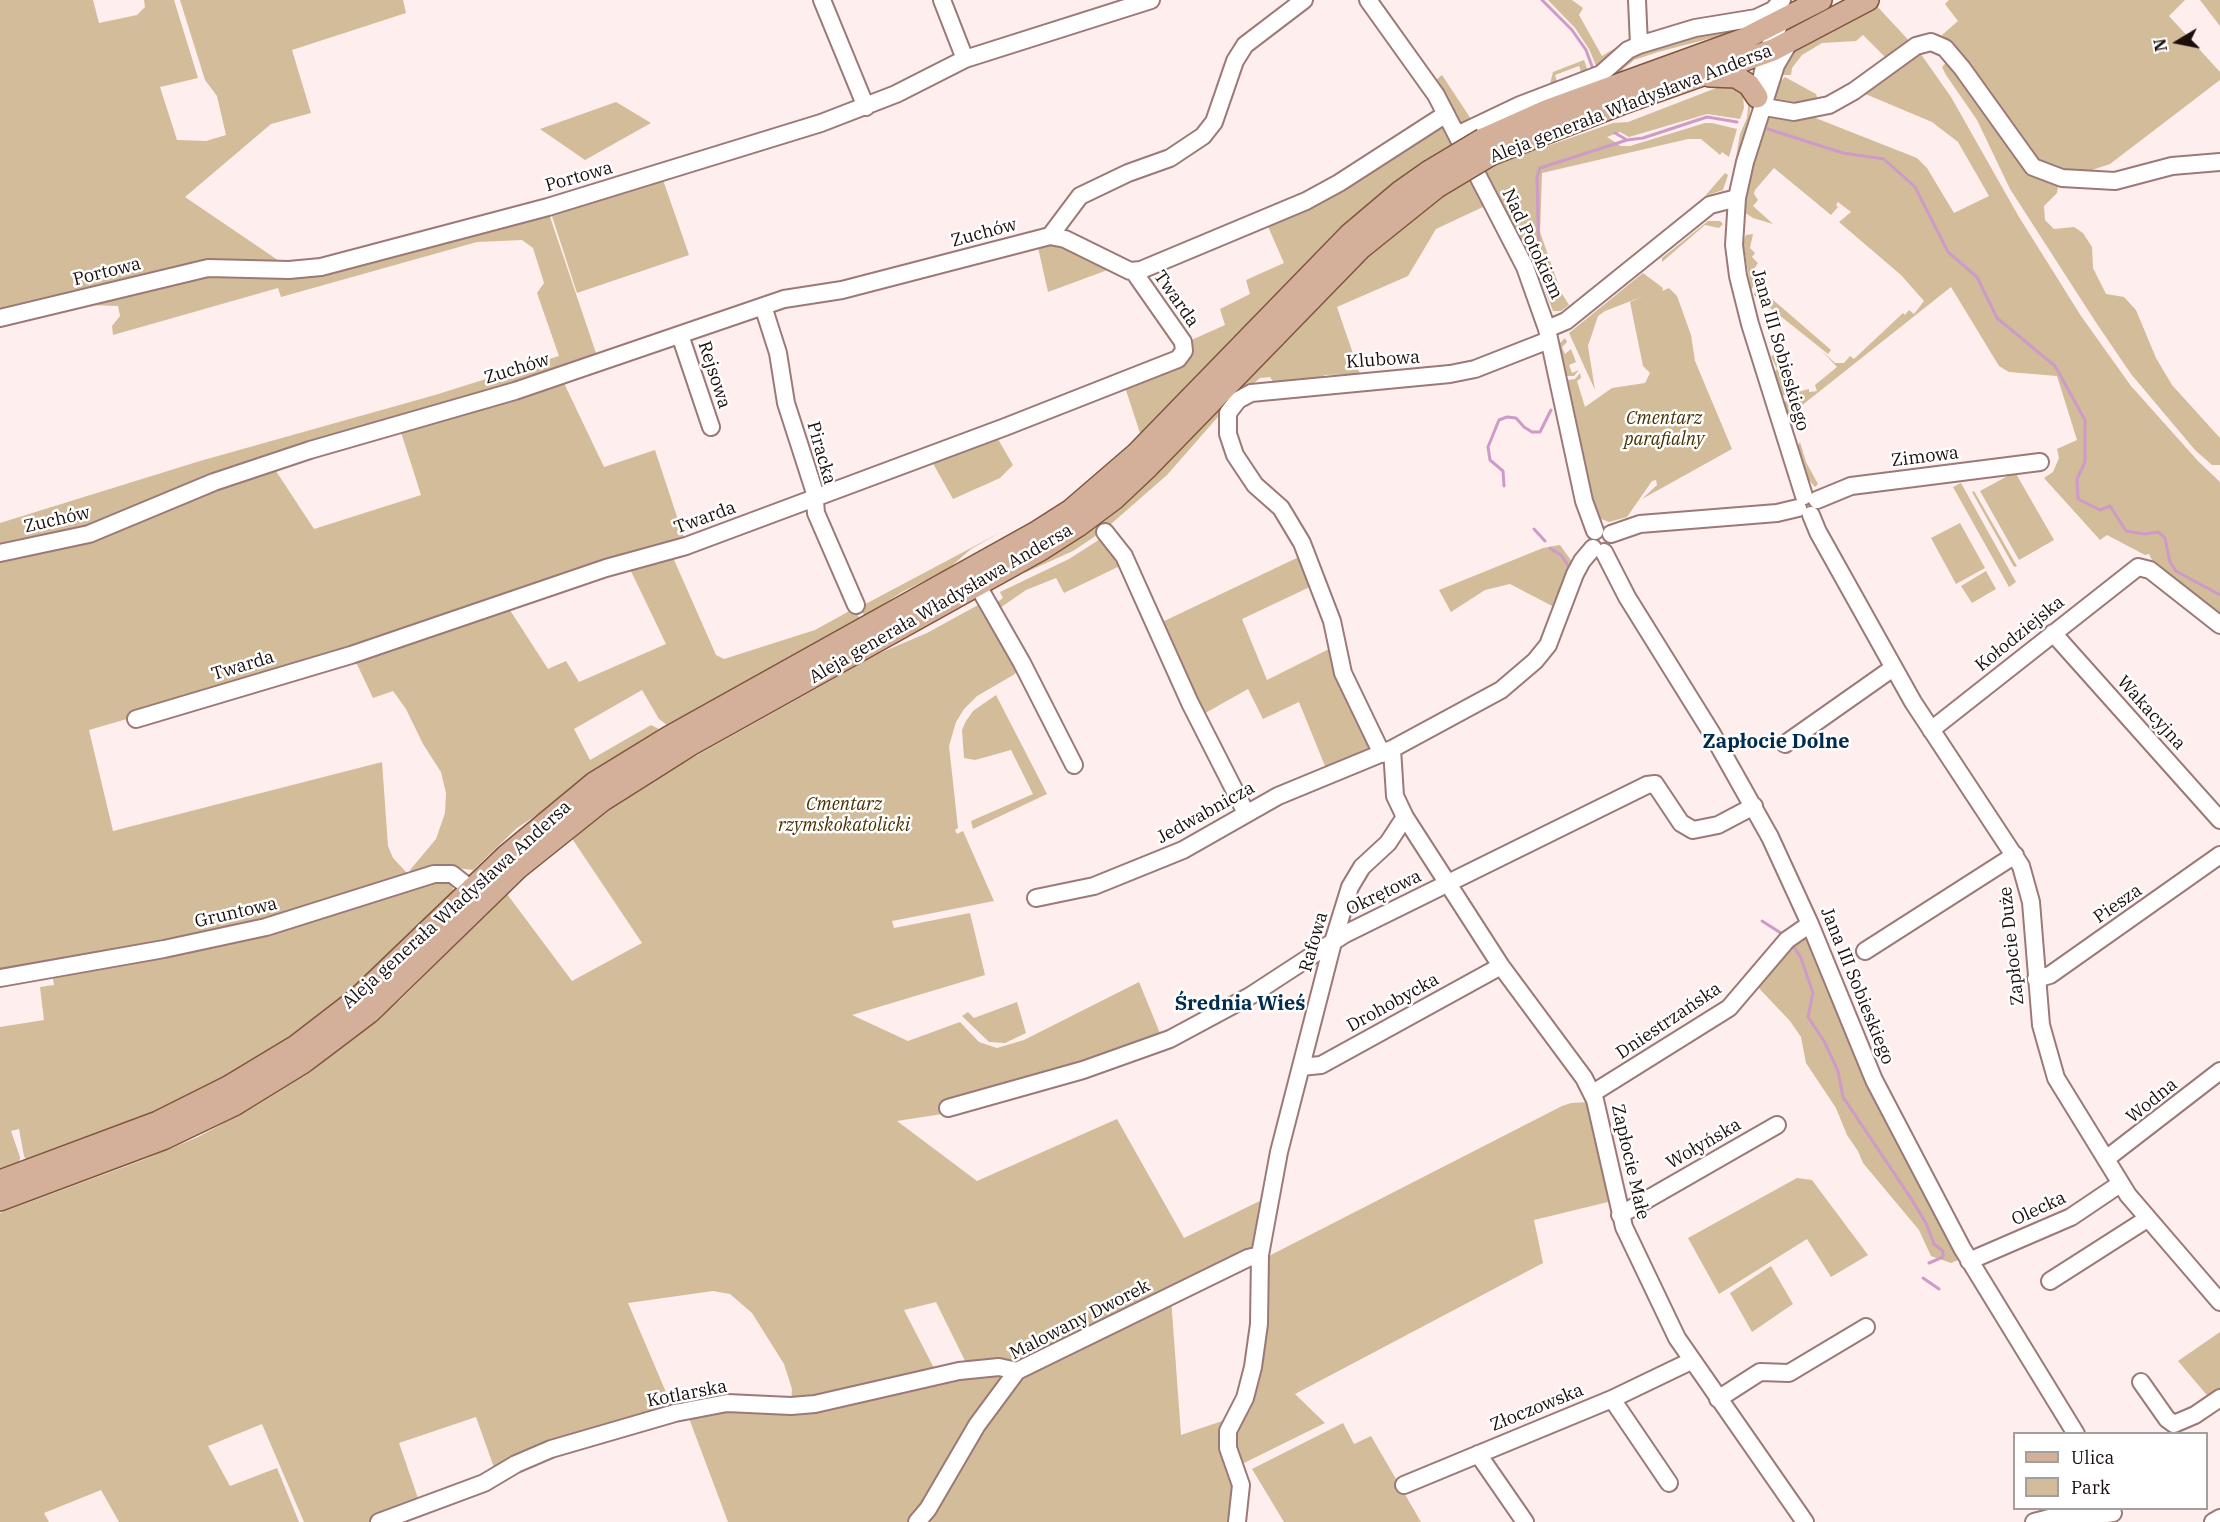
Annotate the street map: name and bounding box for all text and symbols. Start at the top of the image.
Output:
north arrow [2148,12,2208,72]
text: N [2149,37,2171,53]
street label: Aleja generała Władysława Andersa [1487,40,1775,168]
street label: Portowa [543,157,615,197]
street label: Nad Potokiem [1497,185,1567,303]
street label: Zuchów [949,214,1019,252]
street label: Portowa [71,253,143,291]
street label: Jana III Sobieskiego [1747,266,1813,434]
street label: Twarda [1149,267,1203,331]
street label: Rejsowa [693,339,735,411]
street label: Klubowa [1345,347,1421,373]
street label: Zuchów [482,349,552,389]
park label: Cmentarz parafialny [1624,408,1704,450]
street label: Piracka [802,419,840,487]
street label: Zimowa [1890,442,1960,472]
street label: Twarda [671,497,739,539]
street label: Zuchów [22,502,92,538]
street label: Aleja generała Władysława Andersa [805,519,1077,689]
street label: Kołodziejska [1971,592,2069,676]
street label: Twarda [209,646,277,686]
street label: Wakacyjna [2112,672,2190,754]
district label: Zapłocie Dolne [1702,730,1850,754]
street label: Jedwabnicza [1153,777,1259,849]
park label: Cmentarz rzymskokatolicki [778,794,910,836]
street label: Aleja generała Władysława Andersa [338,796,576,1014]
street label: Okrętowa [1343,866,1425,920]
street label: Piesza [2090,880,2146,928]
street label: Zapłocie Duże [1995,885,2029,1007]
street label: Gruntowa [193,893,279,933]
street label: Jana III Sobieskiego [1816,904,1898,1068]
street label: Rafowa [1295,909,1333,975]
street label: Drohobycka [1343,969,1443,1037]
street label: Dniestrzańska [1612,978,1726,1064]
district label: Średnia Wieś [1175,992,1305,1016]
street label: Wodna [2122,1074,2182,1128]
street label: Zapłocie Małe [1606,1102,1654,1222]
street label: Wołyńska [1663,1114,1745,1174]
street label: Olecka [2008,1187,2070,1231]
street label: Malowany Dworek [1006,1275,1154,1365]
street label: Kotlarska [645,1376,729,1412]
street label: Złoczowska [1487,1380,1587,1436]
legend [2013,1432,2208,1510]
text: Ulica [2071,1446,2114,1469]
text: Park [2071,1476,2110,1499]

